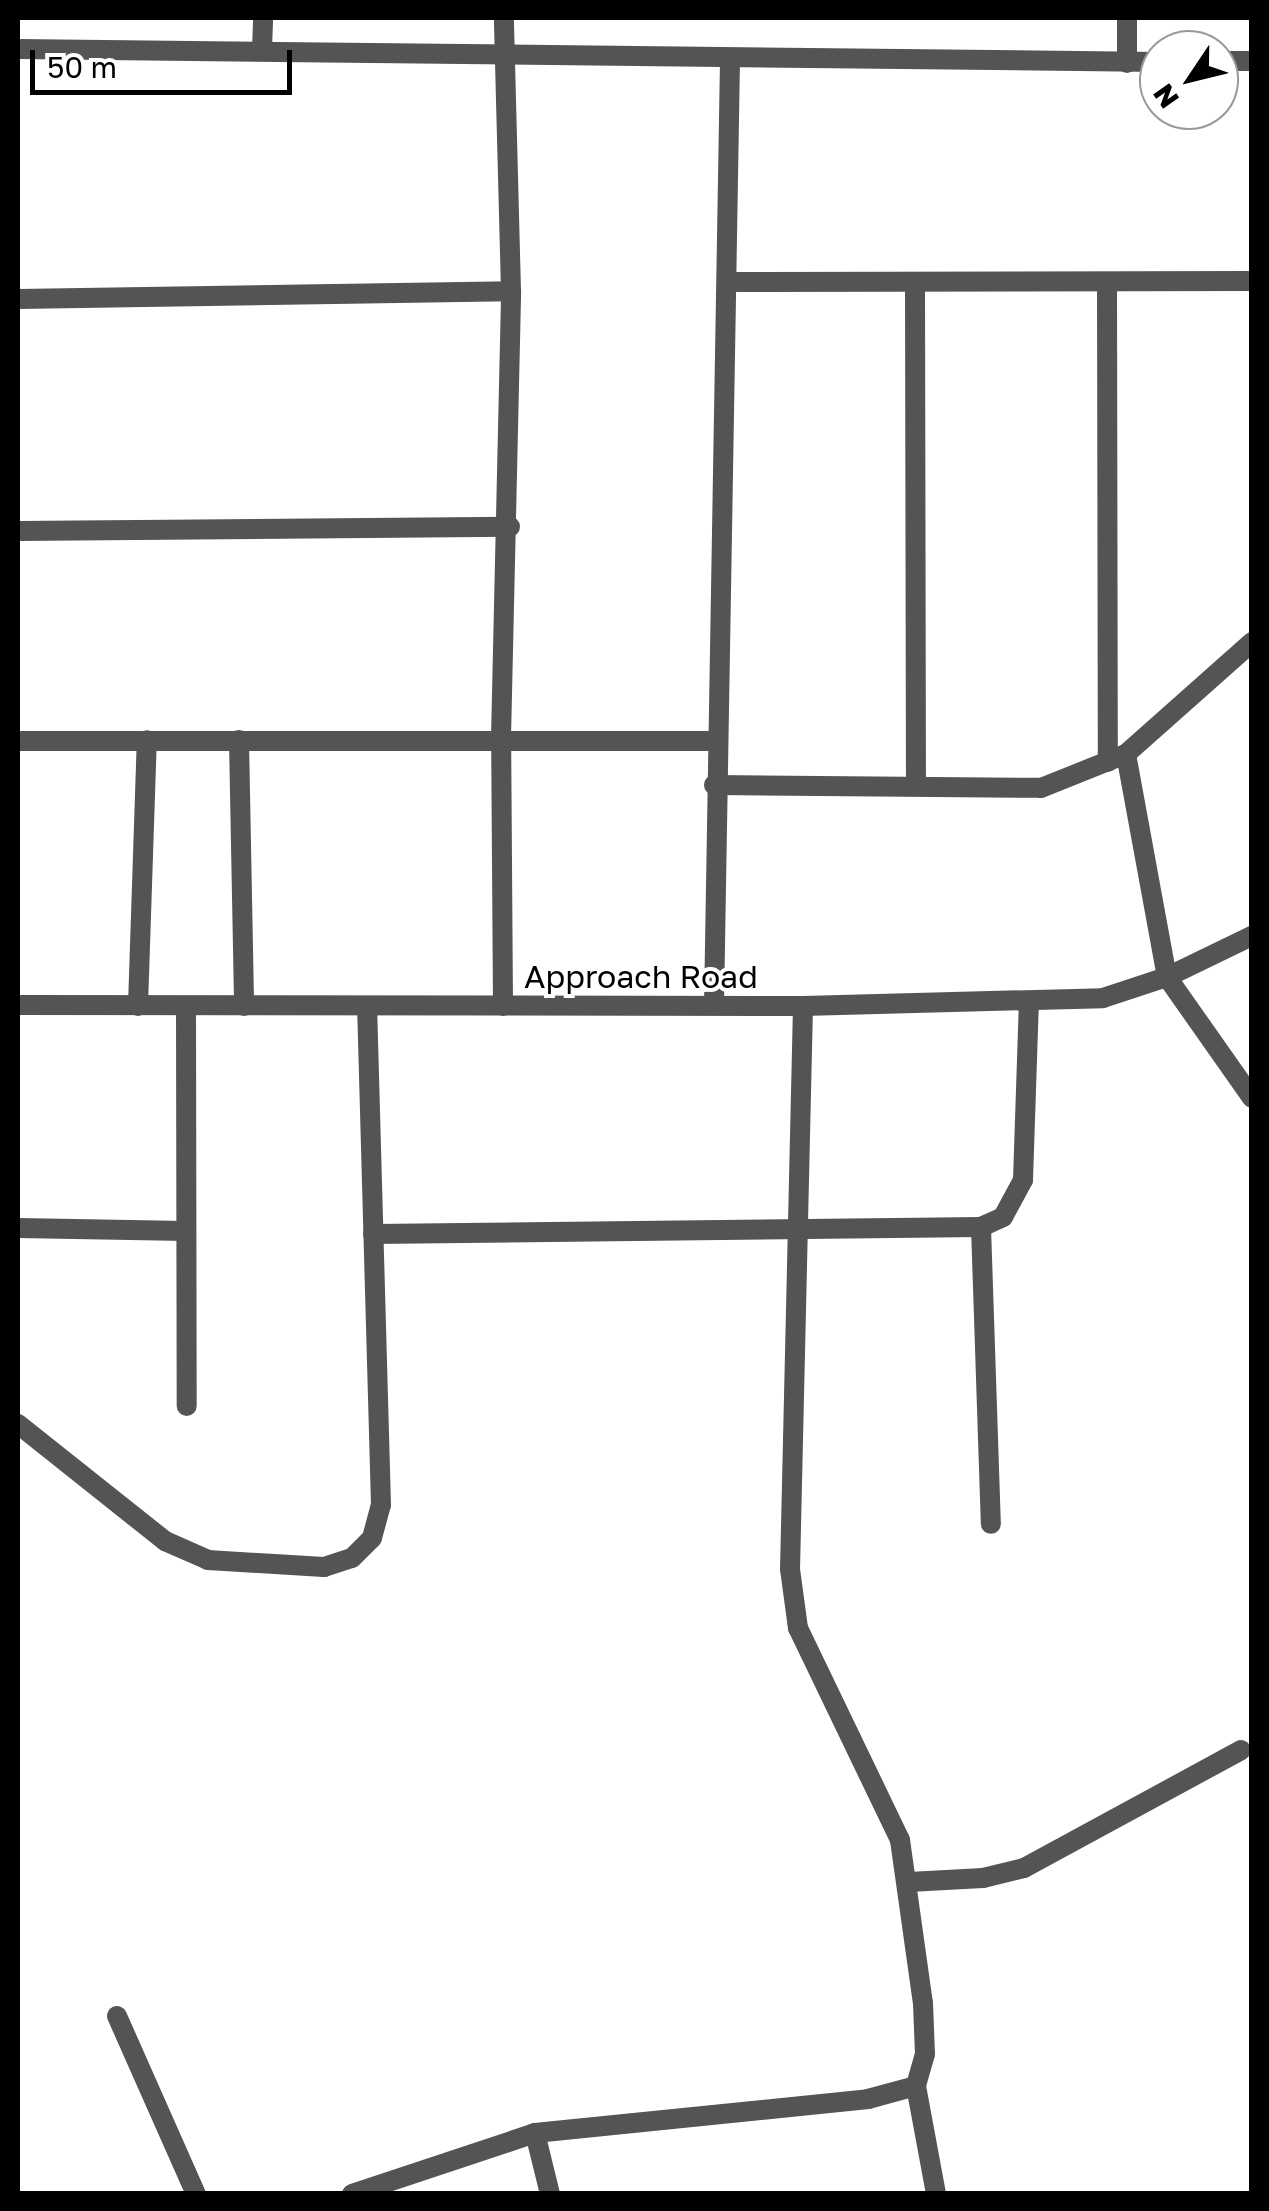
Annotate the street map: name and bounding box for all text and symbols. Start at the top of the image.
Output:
scale bar [35,30,298,92]
north arrow [1139,30,1239,130]
text: 50 m [47,49,117,85]
text: N [1146,78,1185,115]
street label: Approach Road [524,957,758,995]

